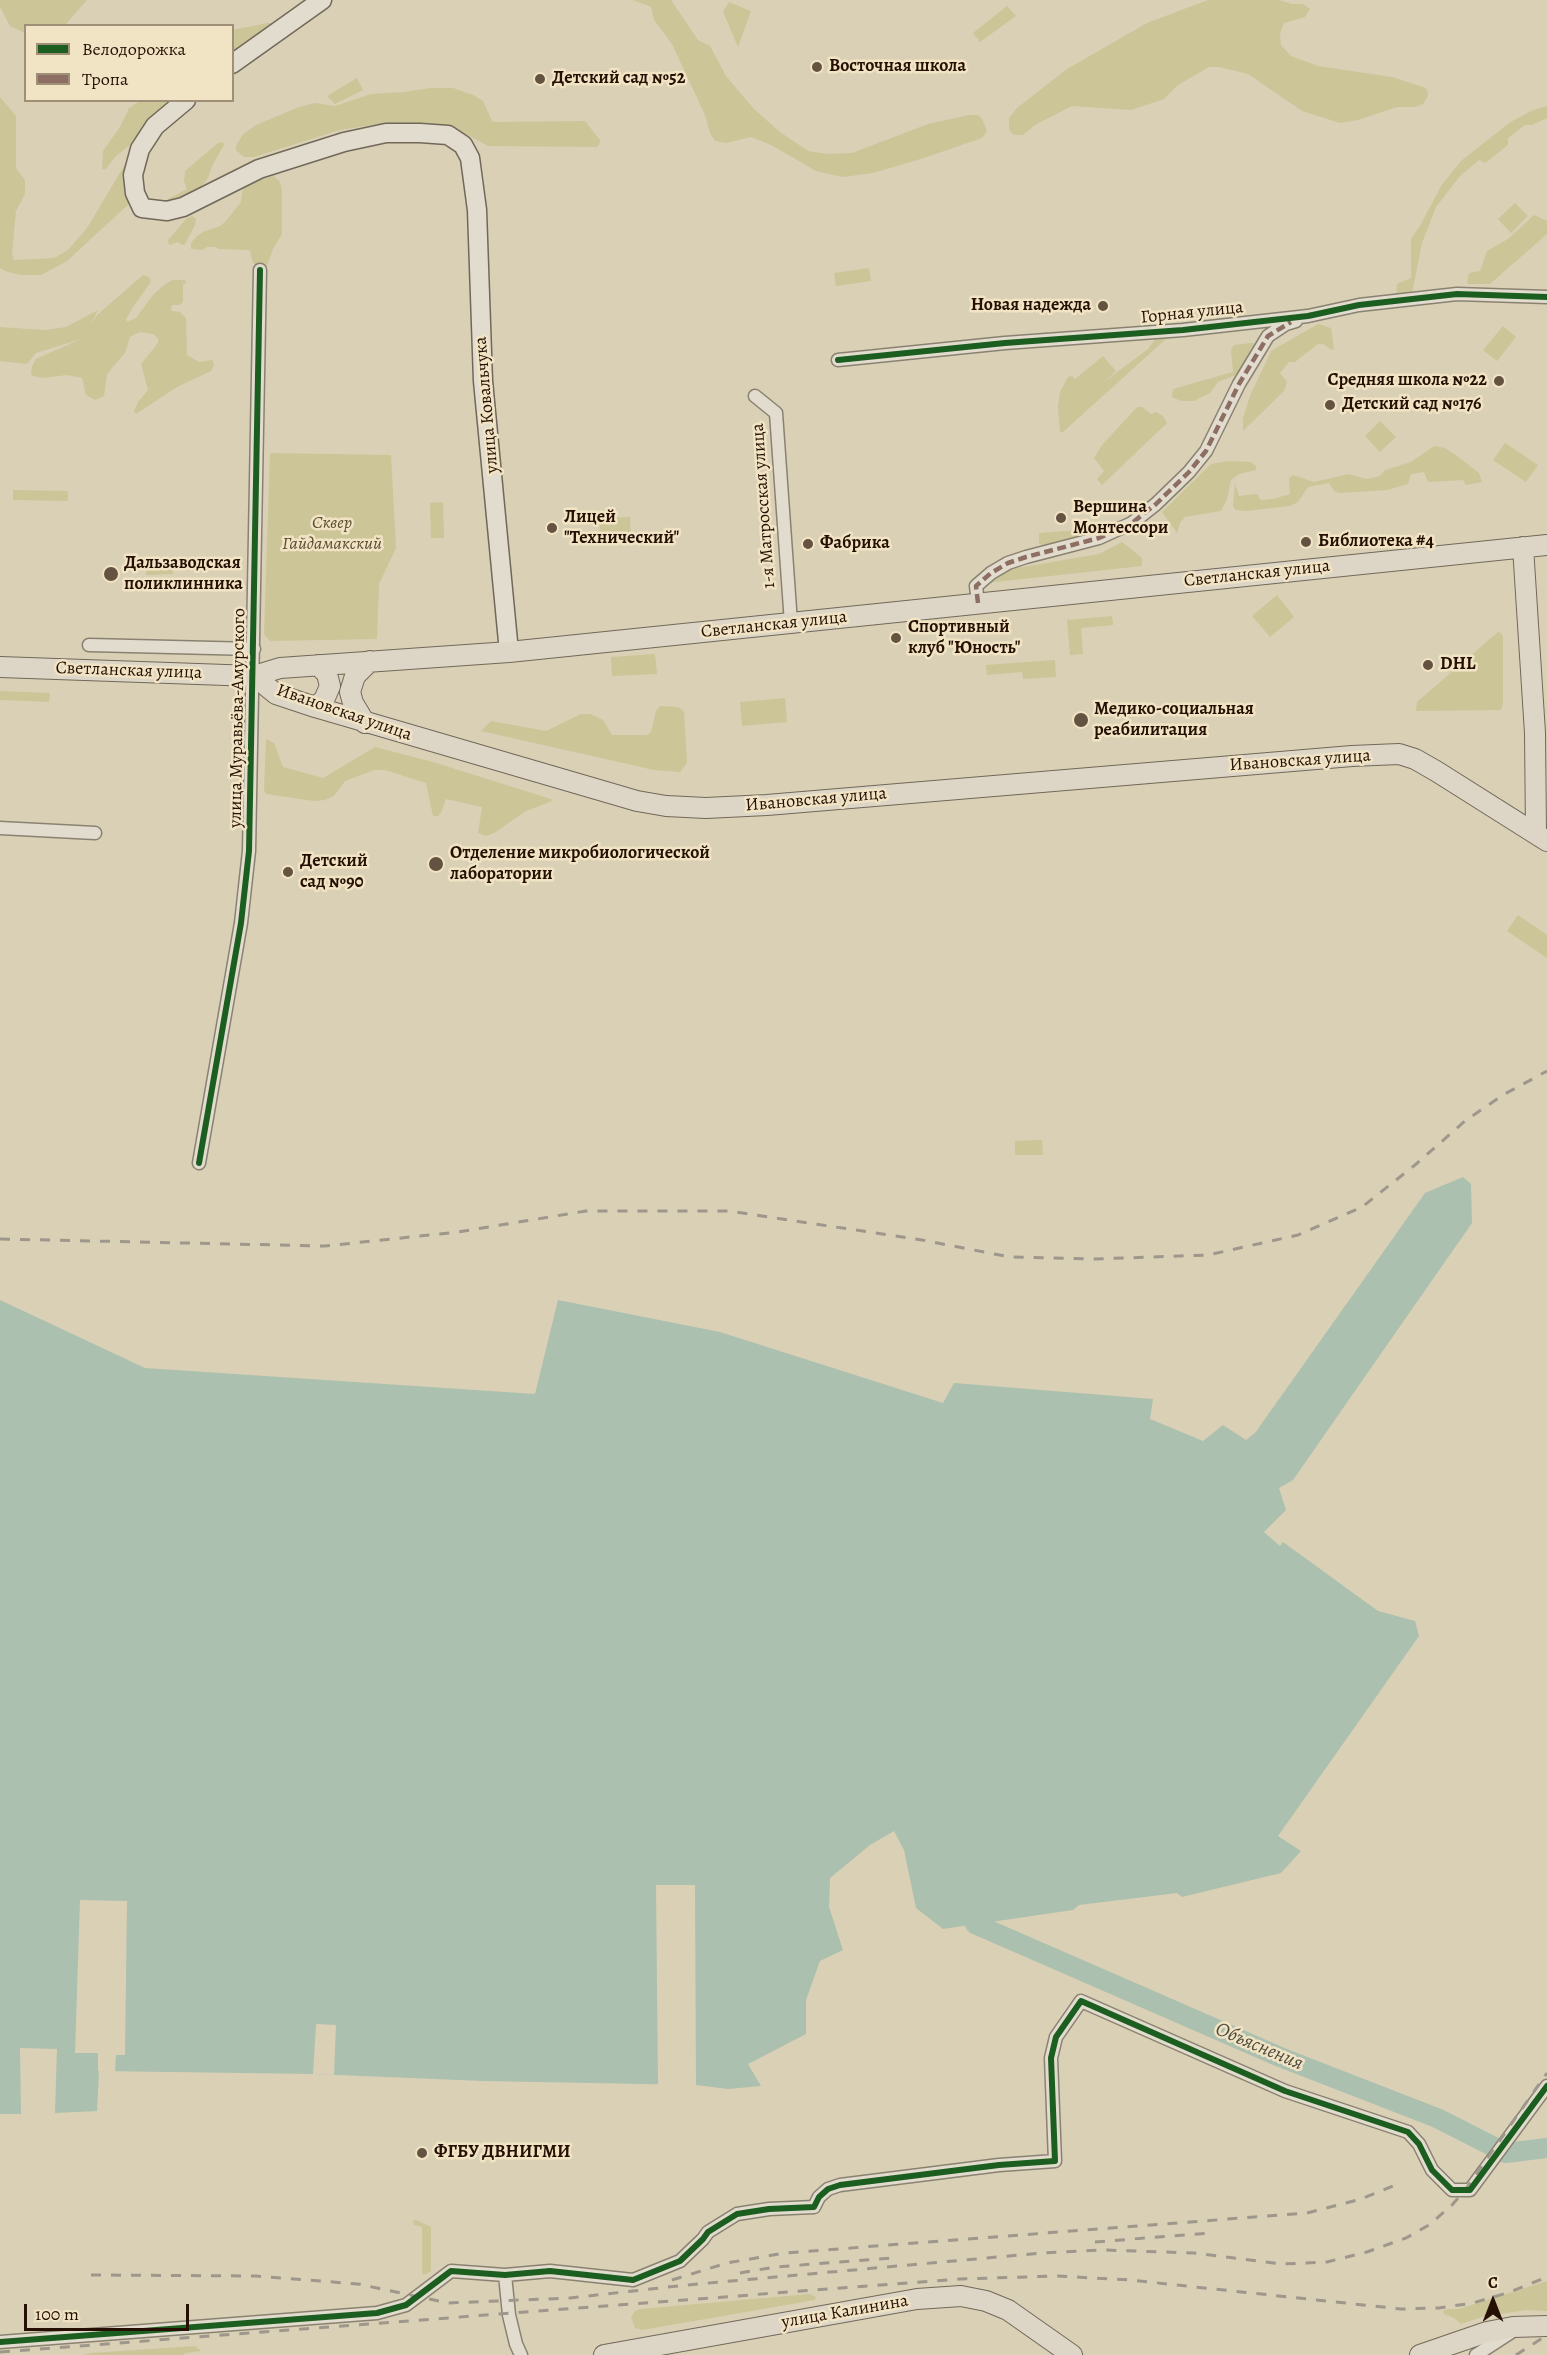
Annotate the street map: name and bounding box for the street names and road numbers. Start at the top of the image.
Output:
street label: Горная улица [1140,297,1244,329]
street label: улица Ковальчука [470,336,504,474]
street label: 1-я Матросская улица [747,423,781,589]
street label: Светланская улица [1183,556,1331,592]
street label: Светланская улица [700,607,848,643]
street label: улица Муравьёва-Амурского [225,608,251,828]
street label: Светланская улица [55,658,203,684]
street label: Ивановская улица [274,680,414,746]
street label: Ивановская улица [1229,745,1371,777]
street label: Ивановская улица [745,783,887,817]
street label: улица Калинина [780,2290,910,2334]

